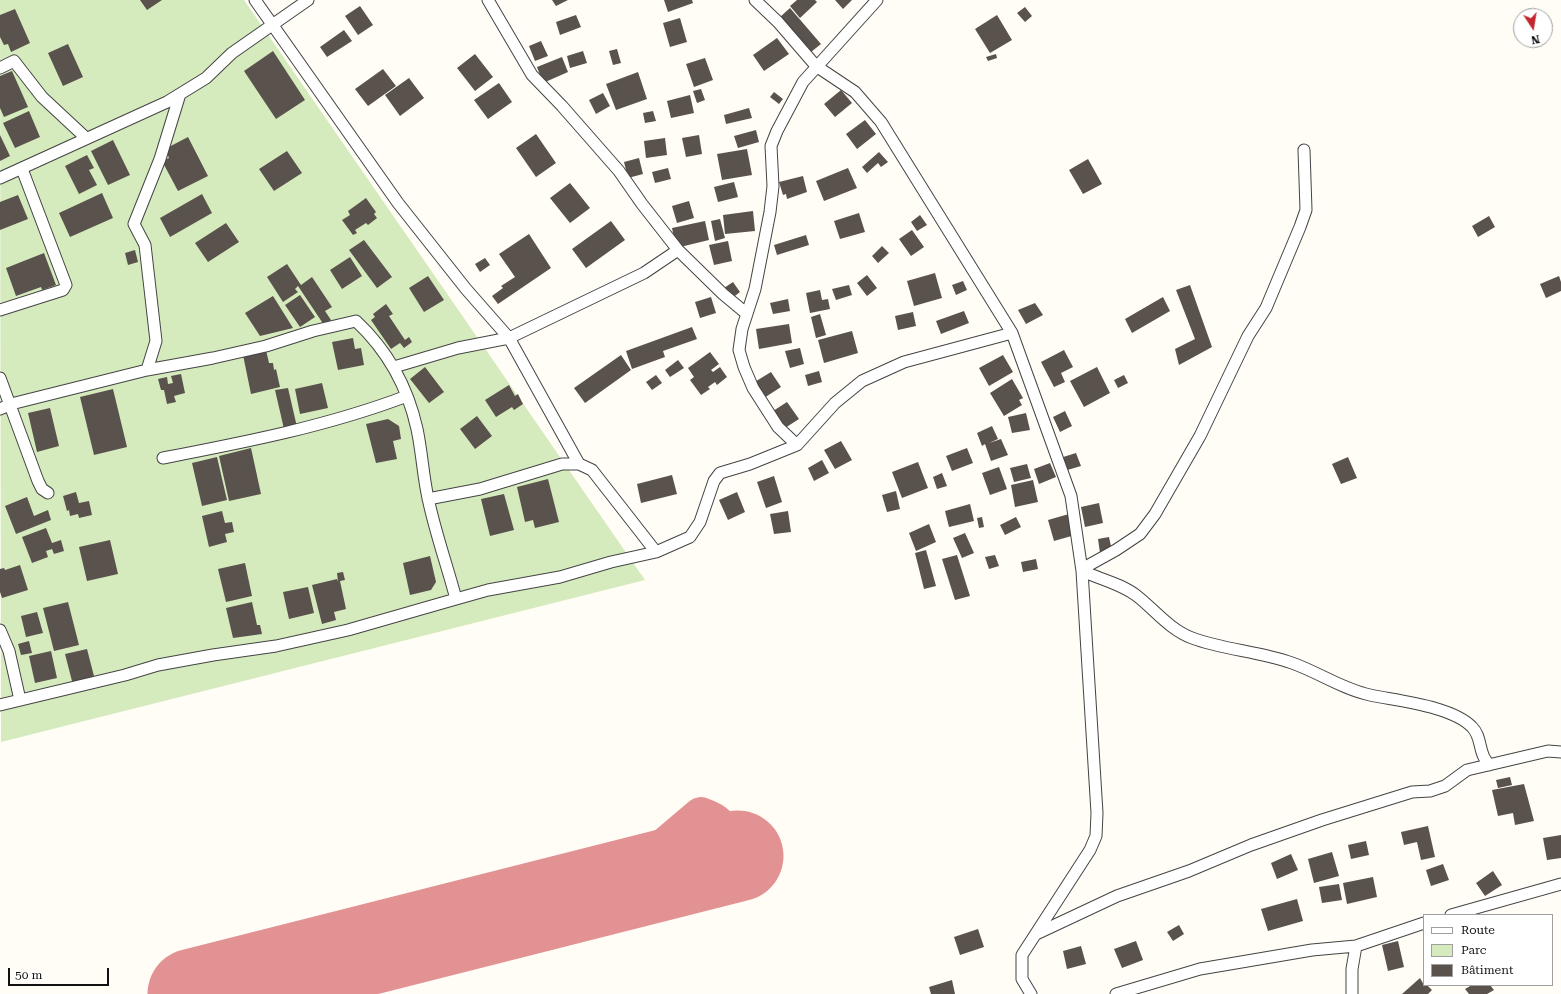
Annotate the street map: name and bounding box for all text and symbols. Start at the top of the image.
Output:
north arrow [1513,8,1553,48]
text: N [1530,32,1541,46]
legend [1423,914,1553,986]
text: Route [1461,923,1495,937]
text: Parc [1461,943,1486,957]
scale bar [10,960,111,986]
text: Bâtiment [1461,963,1513,977]
text: 50 m [15,968,42,982]

